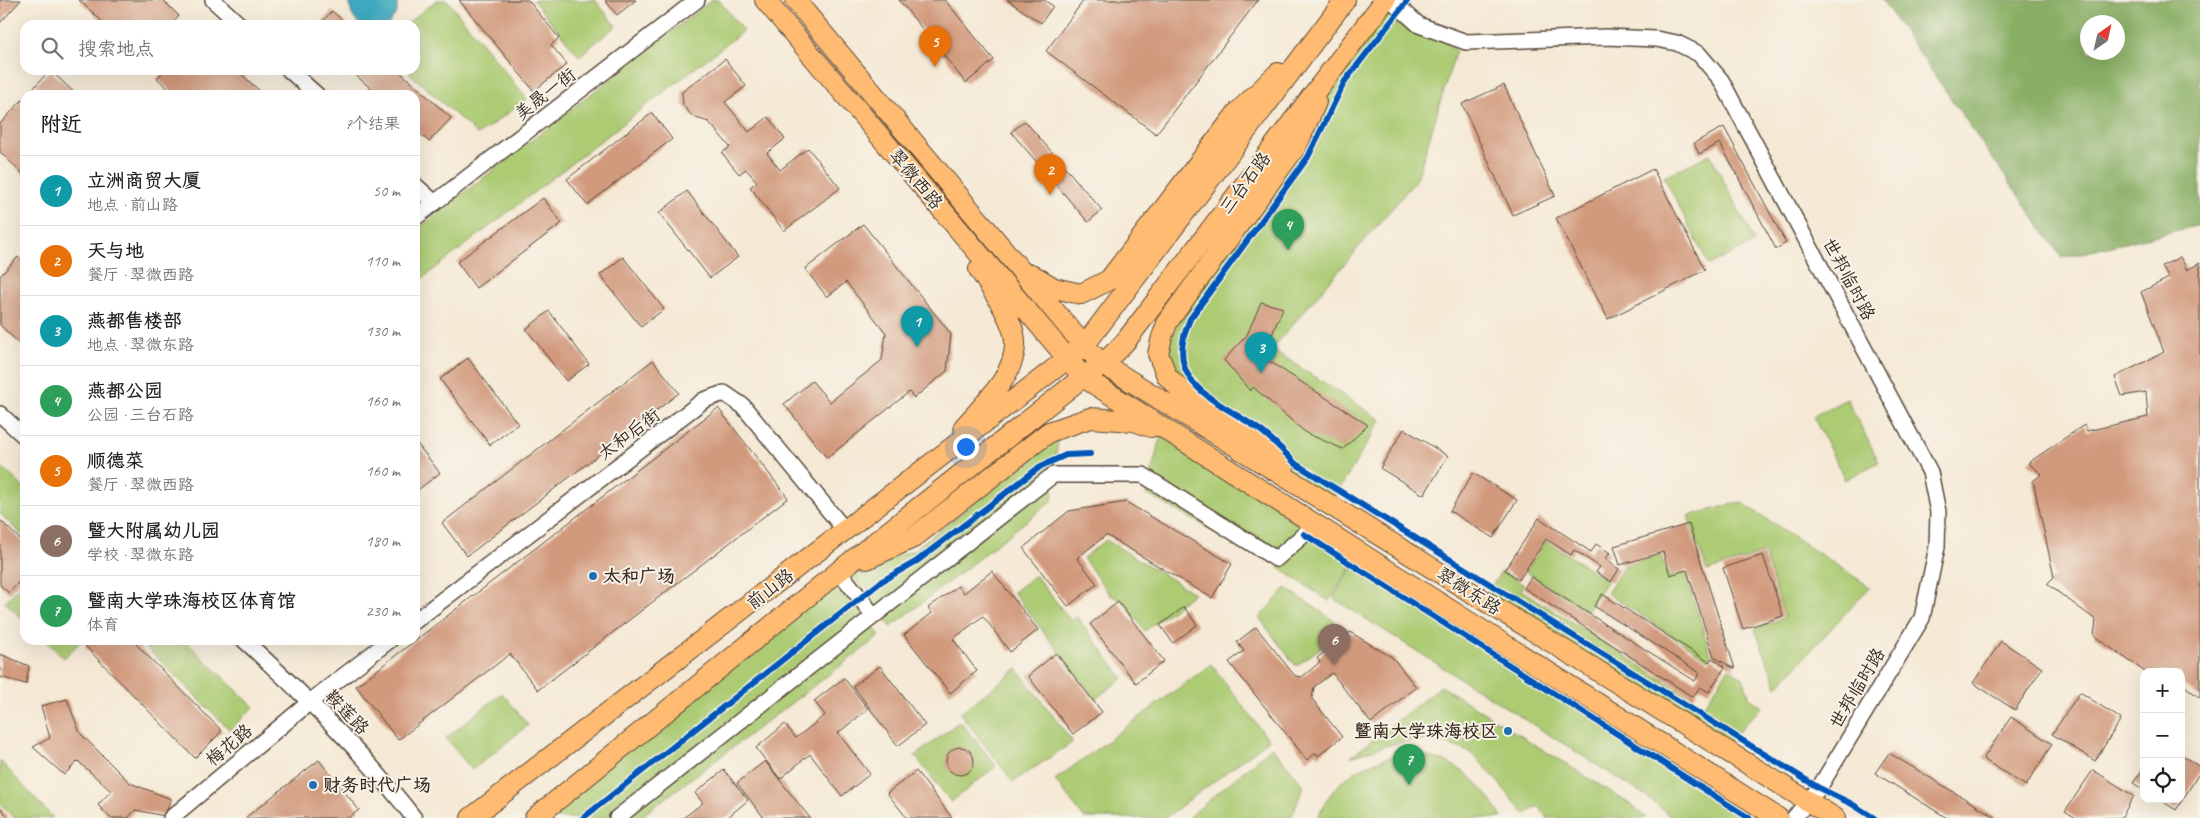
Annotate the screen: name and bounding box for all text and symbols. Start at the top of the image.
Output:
north arrow [2080,15,2125,60]
search box [20,20,420,75]
pin: 5 [919,26,951,67]
icon: search [38,34,66,62]
text: 搜索地点 [78,37,154,61]
street label: 美晟一街 [510,63,580,125]
text: 附近 [40,111,82,137]
text: 7个结果 [345,114,400,134]
street label: 翠微西路 [884,144,948,214]
street label: 三台石路 [1215,148,1275,218]
pin: 2 [1034,154,1066,195]
text: 立洲商贸大厦 [87,169,201,193]
text: 1 [52,181,60,201]
text: 50 m [373,181,400,201]
text: 地点 · 前山路 [87,195,178,215]
pin: 4 [1272,209,1304,250]
street label: 世邦临时路 [1818,234,1880,324]
text: 天与地 [87,239,144,263]
text: 2 [52,251,60,271]
text: 110 m [366,251,400,271]
text: 餐厅 · 翠微西路 [87,265,194,285]
pin: 1 [901,306,933,347]
text: 燕都售楼部 [87,309,182,333]
text: 3 [52,321,60,341]
text: 130 m [366,321,400,341]
pin: 3 [1245,332,1277,373]
text: 地点 · 翠微东路 [87,335,194,355]
text: 燕都公园 [87,379,163,403]
text: 4 [52,391,60,411]
text: 160 m [366,391,400,411]
street label: 太和后街 [594,404,664,464]
text: 公园 · 三台石路 [87,405,194,425]
your location [953,434,979,460]
text: 顺德菜 [87,449,144,473]
text: 5 [53,461,59,481]
text: 160 m [366,461,400,481]
text: 餐厅 · 翠微西路 [87,475,194,495]
text: 暨大附属幼儿园 [87,519,220,543]
text: 6 [52,531,60,551]
text: 180 m [366,531,400,551]
text: 学校 · 翠微东路 [87,545,194,565]
street label: 翠微东路 [1433,563,1505,619]
street label: 前山路 [742,564,798,614]
place label: 太和广场 [603,565,675,587]
marker: 太和广场 [587,570,599,582]
text: 暨南大学珠海校区体育馆 [87,589,296,613]
text: 7 [52,601,60,621]
text: 230 m [366,601,400,621]
text: 体育 [87,615,119,635]
pin: 6 [1318,624,1350,665]
street label: 世邦临时路 [1824,644,1890,732]
map controls [2140,668,2185,803]
button: + [2140,668,2185,713]
street label: 鞍莲路 [320,685,374,739]
button: − [2140,713,2185,758]
street label: 梅花路 [201,719,257,771]
place label: 暨南大学珠海校区 [1354,720,1498,742]
marker: 暨南大学珠海校区 [1502,725,1514,737]
pin: 7 [1393,744,1425,785]
button: locate [2140,758,2185,803]
place label: 财务时代广场 [323,774,431,796]
marker: 财务时代广场 [307,779,319,791]

